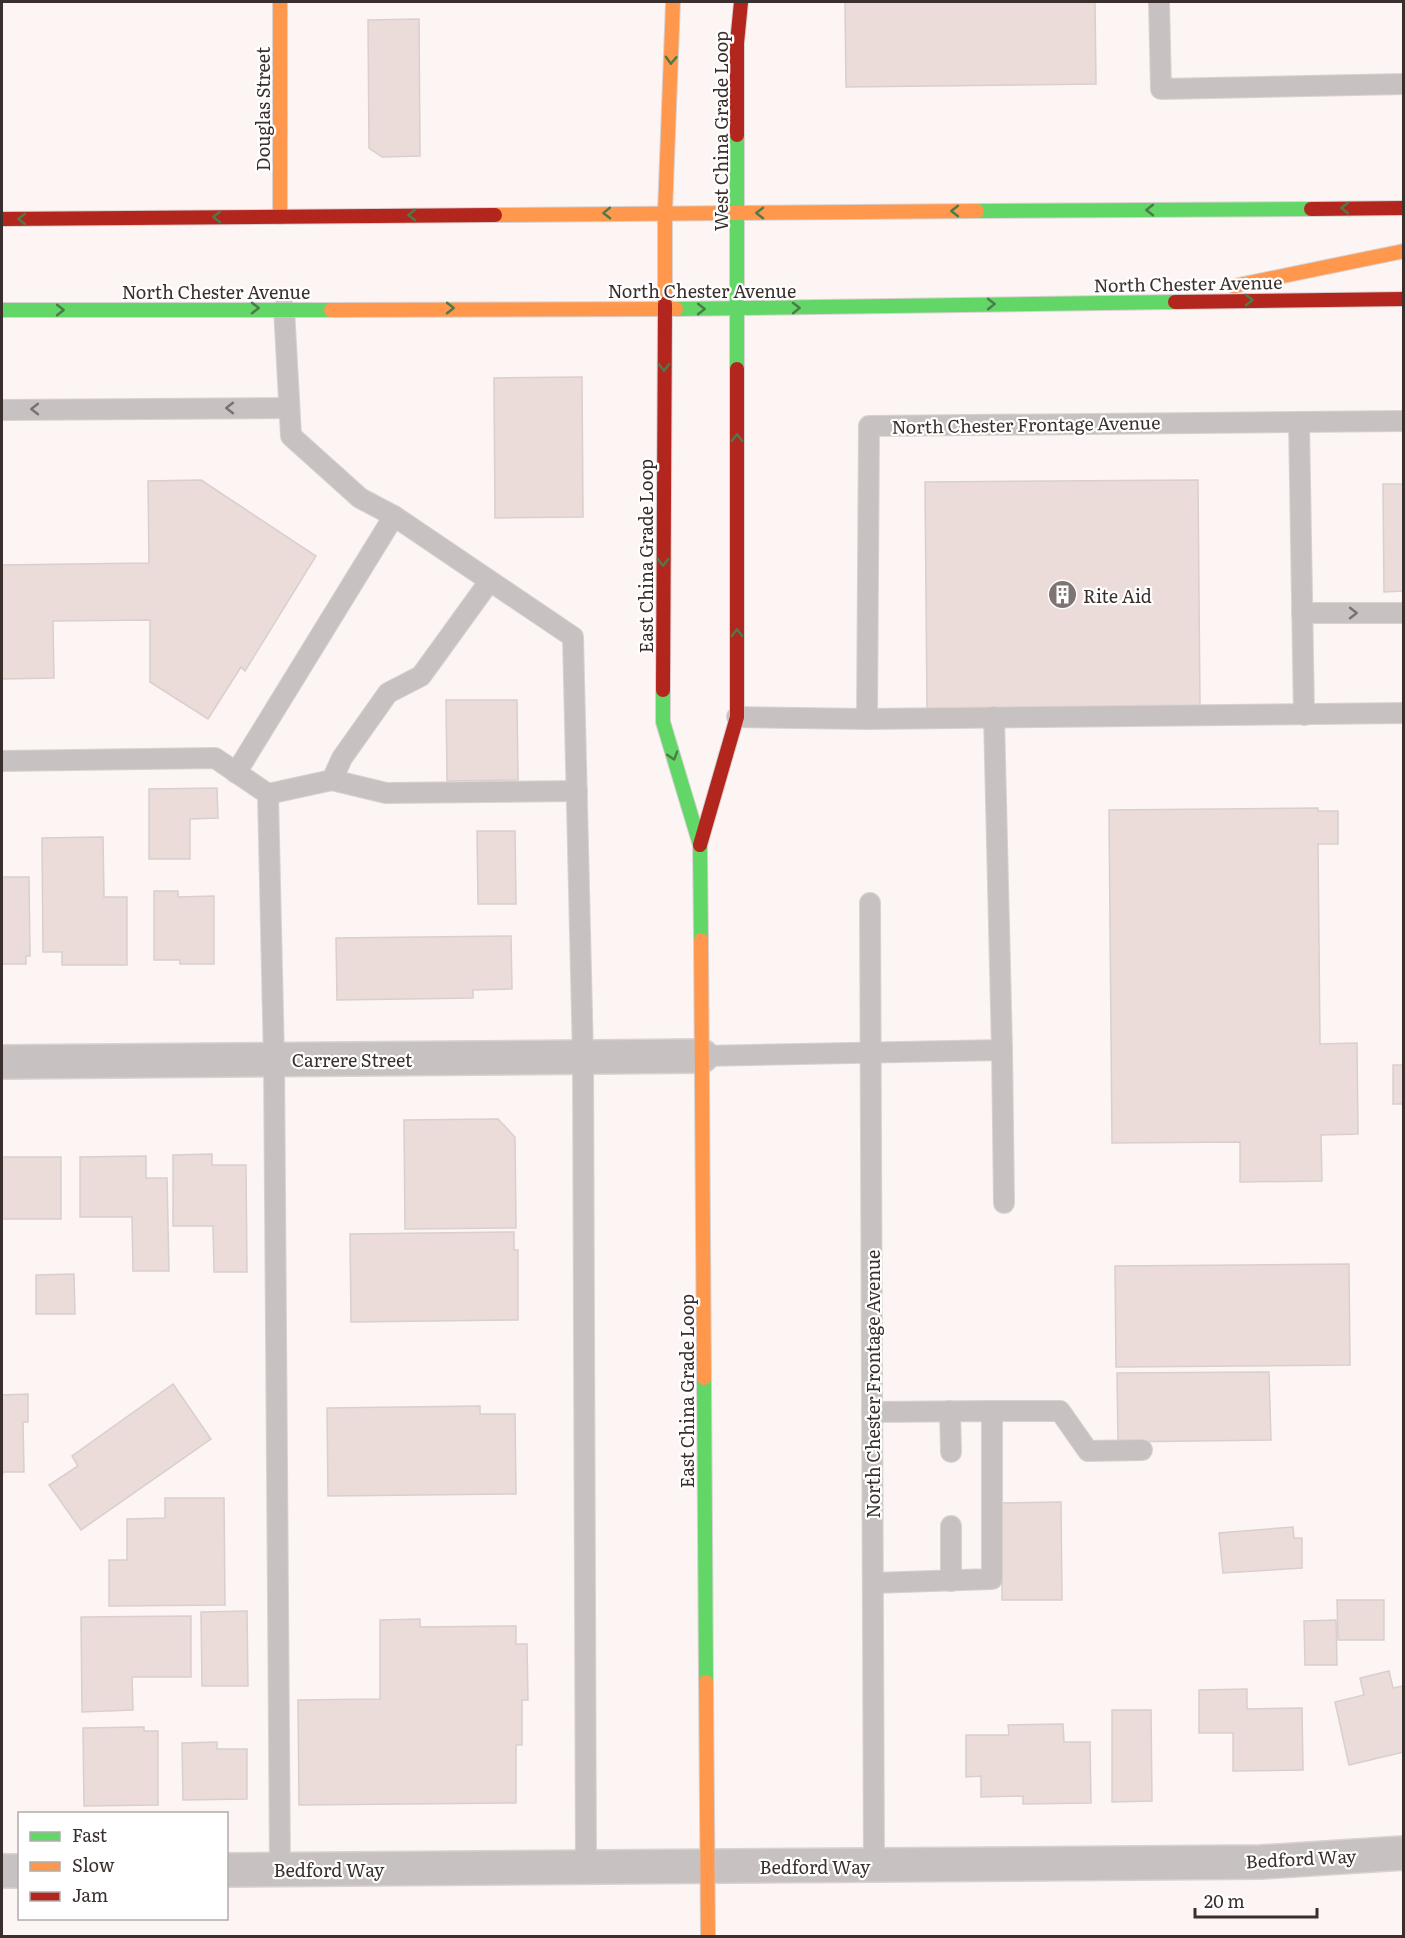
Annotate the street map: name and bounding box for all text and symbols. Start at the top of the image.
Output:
street label: West China Grade Loop [707,31,734,231]
street label: Douglas Street [249,46,276,171]
one-way arrow [665,55,677,64]
one-way arrow [1341,202,1350,214]
one-way arrow [1146,204,1155,216]
one-way arrow [951,205,960,218]
one-way arrow [602,207,611,219]
one-way arrow [756,207,765,219]
one-way arrow [407,209,416,221]
one-way arrow [212,211,221,223]
one-way arrow [17,212,26,225]
street label: North Chester Avenue [1093,268,1283,298]
street label: North Chester Avenue [608,277,796,304]
street label: North Chester Avenue [122,278,310,305]
one-way arrow [1244,294,1253,306]
one-way arrow [986,298,995,310]
one-way arrow [250,302,259,314]
one-way arrow [445,302,454,314]
one-way arrow [791,302,800,314]
one-way arrow [697,303,706,315]
one-way arrow [55,304,64,316]
one-way arrow [658,363,670,372]
one-way arrow [226,402,235,414]
one-way arrow [31,403,40,416]
street label: North Chester Frontage Avenue [891,408,1161,440]
one-way arrow [731,434,743,443]
street label: East China Grade Loop [632,459,659,653]
one-way arrow [657,558,669,567]
building icon: Rite Aid [1046,579,1078,611]
place label: Rite Aid [1083,582,1152,609]
one-way arrow [1348,607,1357,619]
one-way arrow [731,629,743,638]
one-way arrow [666,750,678,761]
street label: Carrere Street [292,1046,413,1073]
street label: North Chester Frontage Avenue [859,1250,886,1518]
street label: East China Grade Loop [673,1294,700,1488]
legend [18,1812,228,1920]
text: Fast [72,1821,108,1848]
street label: Bedford Way [1245,1842,1358,1874]
text: Slow [72,1851,115,1878]
street label: Bedford Way [760,1853,871,1880]
street label: Bedford Way [274,1856,385,1883]
text: Jam [72,1881,108,1908]
scale bar [1195,1881,1316,1919]
text: 20 m [1204,1887,1245,1914]

